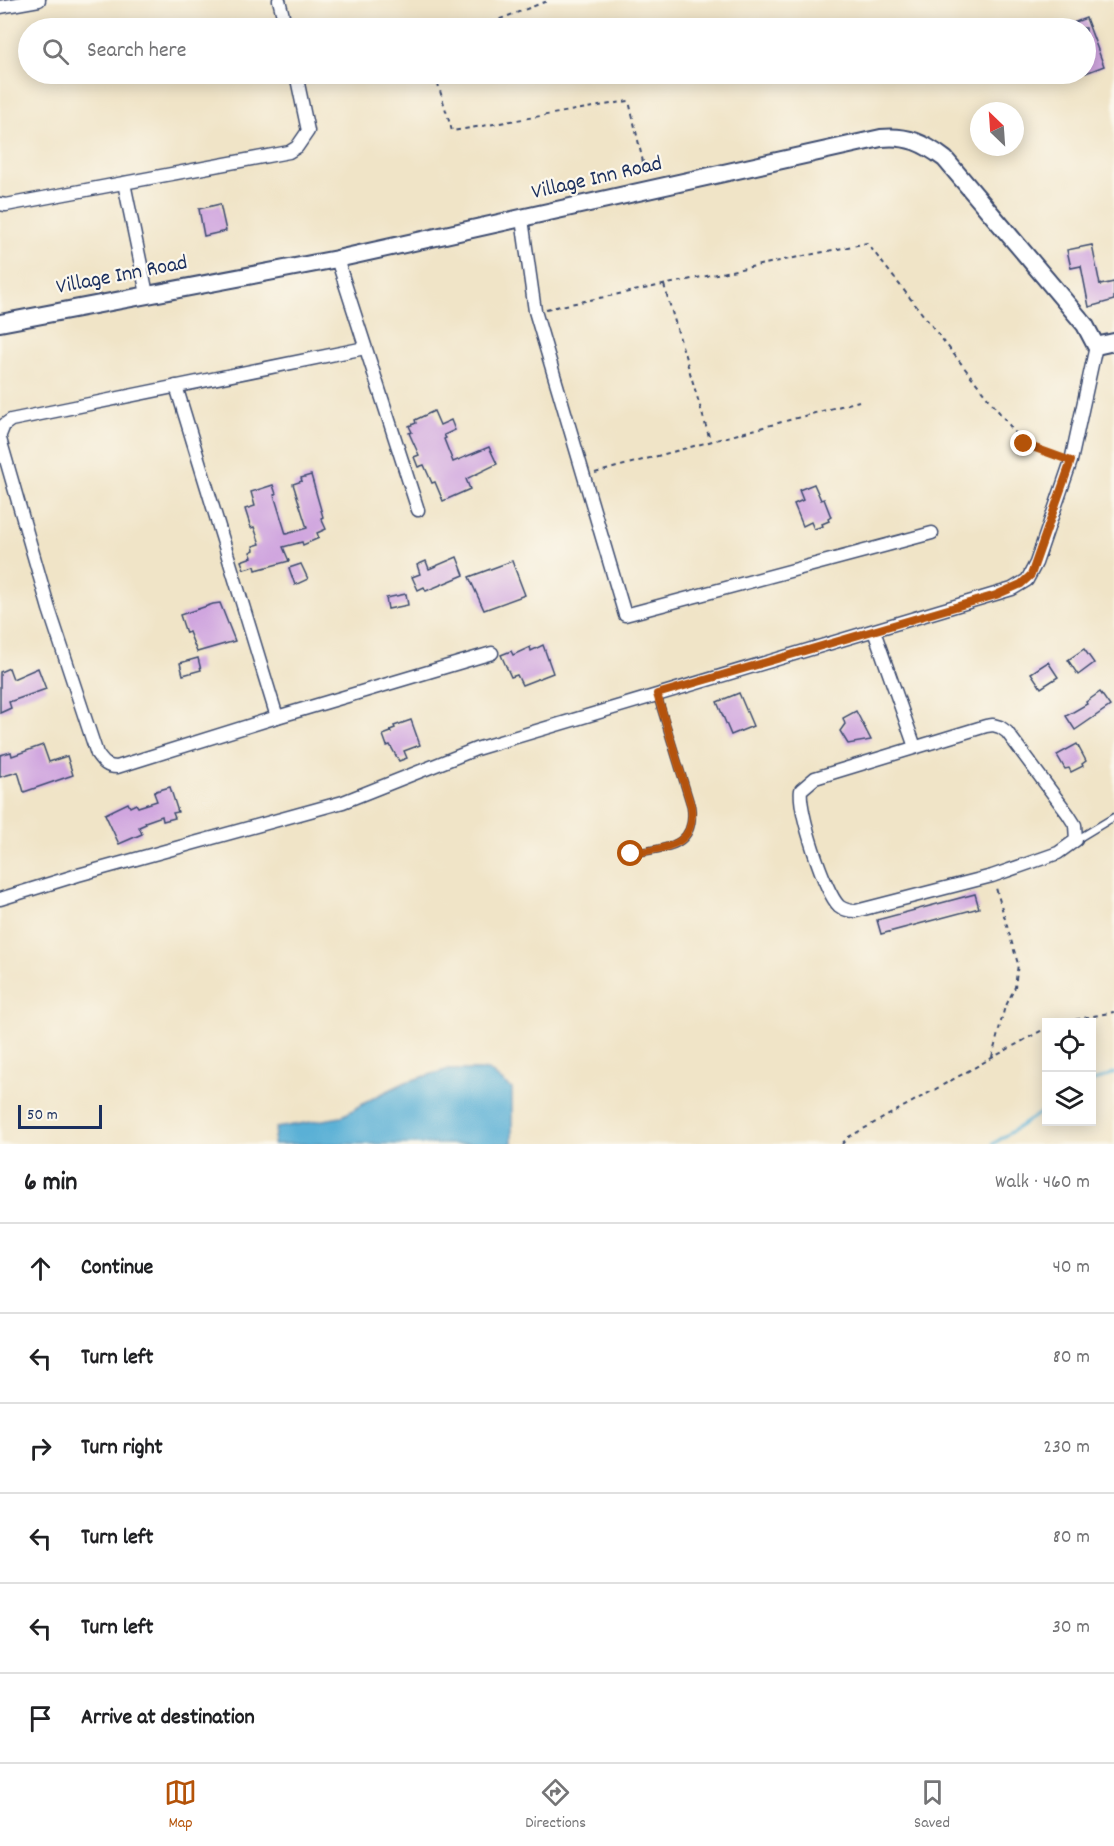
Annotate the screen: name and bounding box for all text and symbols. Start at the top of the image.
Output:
search box [18,18,1096,84]
icon: search [39,35,72,68]
text: Search here [87,36,186,67]
north arrow [970,102,1024,156]
street label: Village Inn Road [529,149,665,209]
street label: Village Inn Road [54,248,190,304]
route end [1010,430,1036,456]
route start [617,840,643,866]
map controls [1042,1018,1096,1126]
button: locate [1042,1018,1096,1072]
button: layers [1042,1072,1096,1126]
scale bar [18,1102,102,1130]
text: 50 m [27,1104,58,1127]
text: 6 min [24,1165,77,1202]
text: Walk · 460 m [995,1169,1090,1197]
icon: ahead [24,1252,57,1285]
text: Continue [81,1253,153,1284]
text: 40 m [1052,1254,1090,1282]
icon: left [24,1342,57,1375]
text: Turn left [81,1343,153,1374]
text: 80 m [1053,1344,1090,1372]
icon: right [24,1432,57,1465]
text: Turn right [81,1433,163,1464]
text: 230 m [1043,1434,1090,1462]
icon: left [24,1522,57,1555]
text: Turn left [81,1523,153,1554]
text: 80 m [1053,1524,1090,1552]
icon: left [24,1612,57,1645]
text: Turn left [81,1613,153,1644]
text: 30 m [1052,1614,1090,1642]
icon: arrive [24,1702,57,1735]
text: Arrive at destination [81,1703,255,1734]
tab: Map [164,1776,197,1835]
tab: Directions [525,1776,586,1835]
tab: Saved [914,1776,950,1835]

